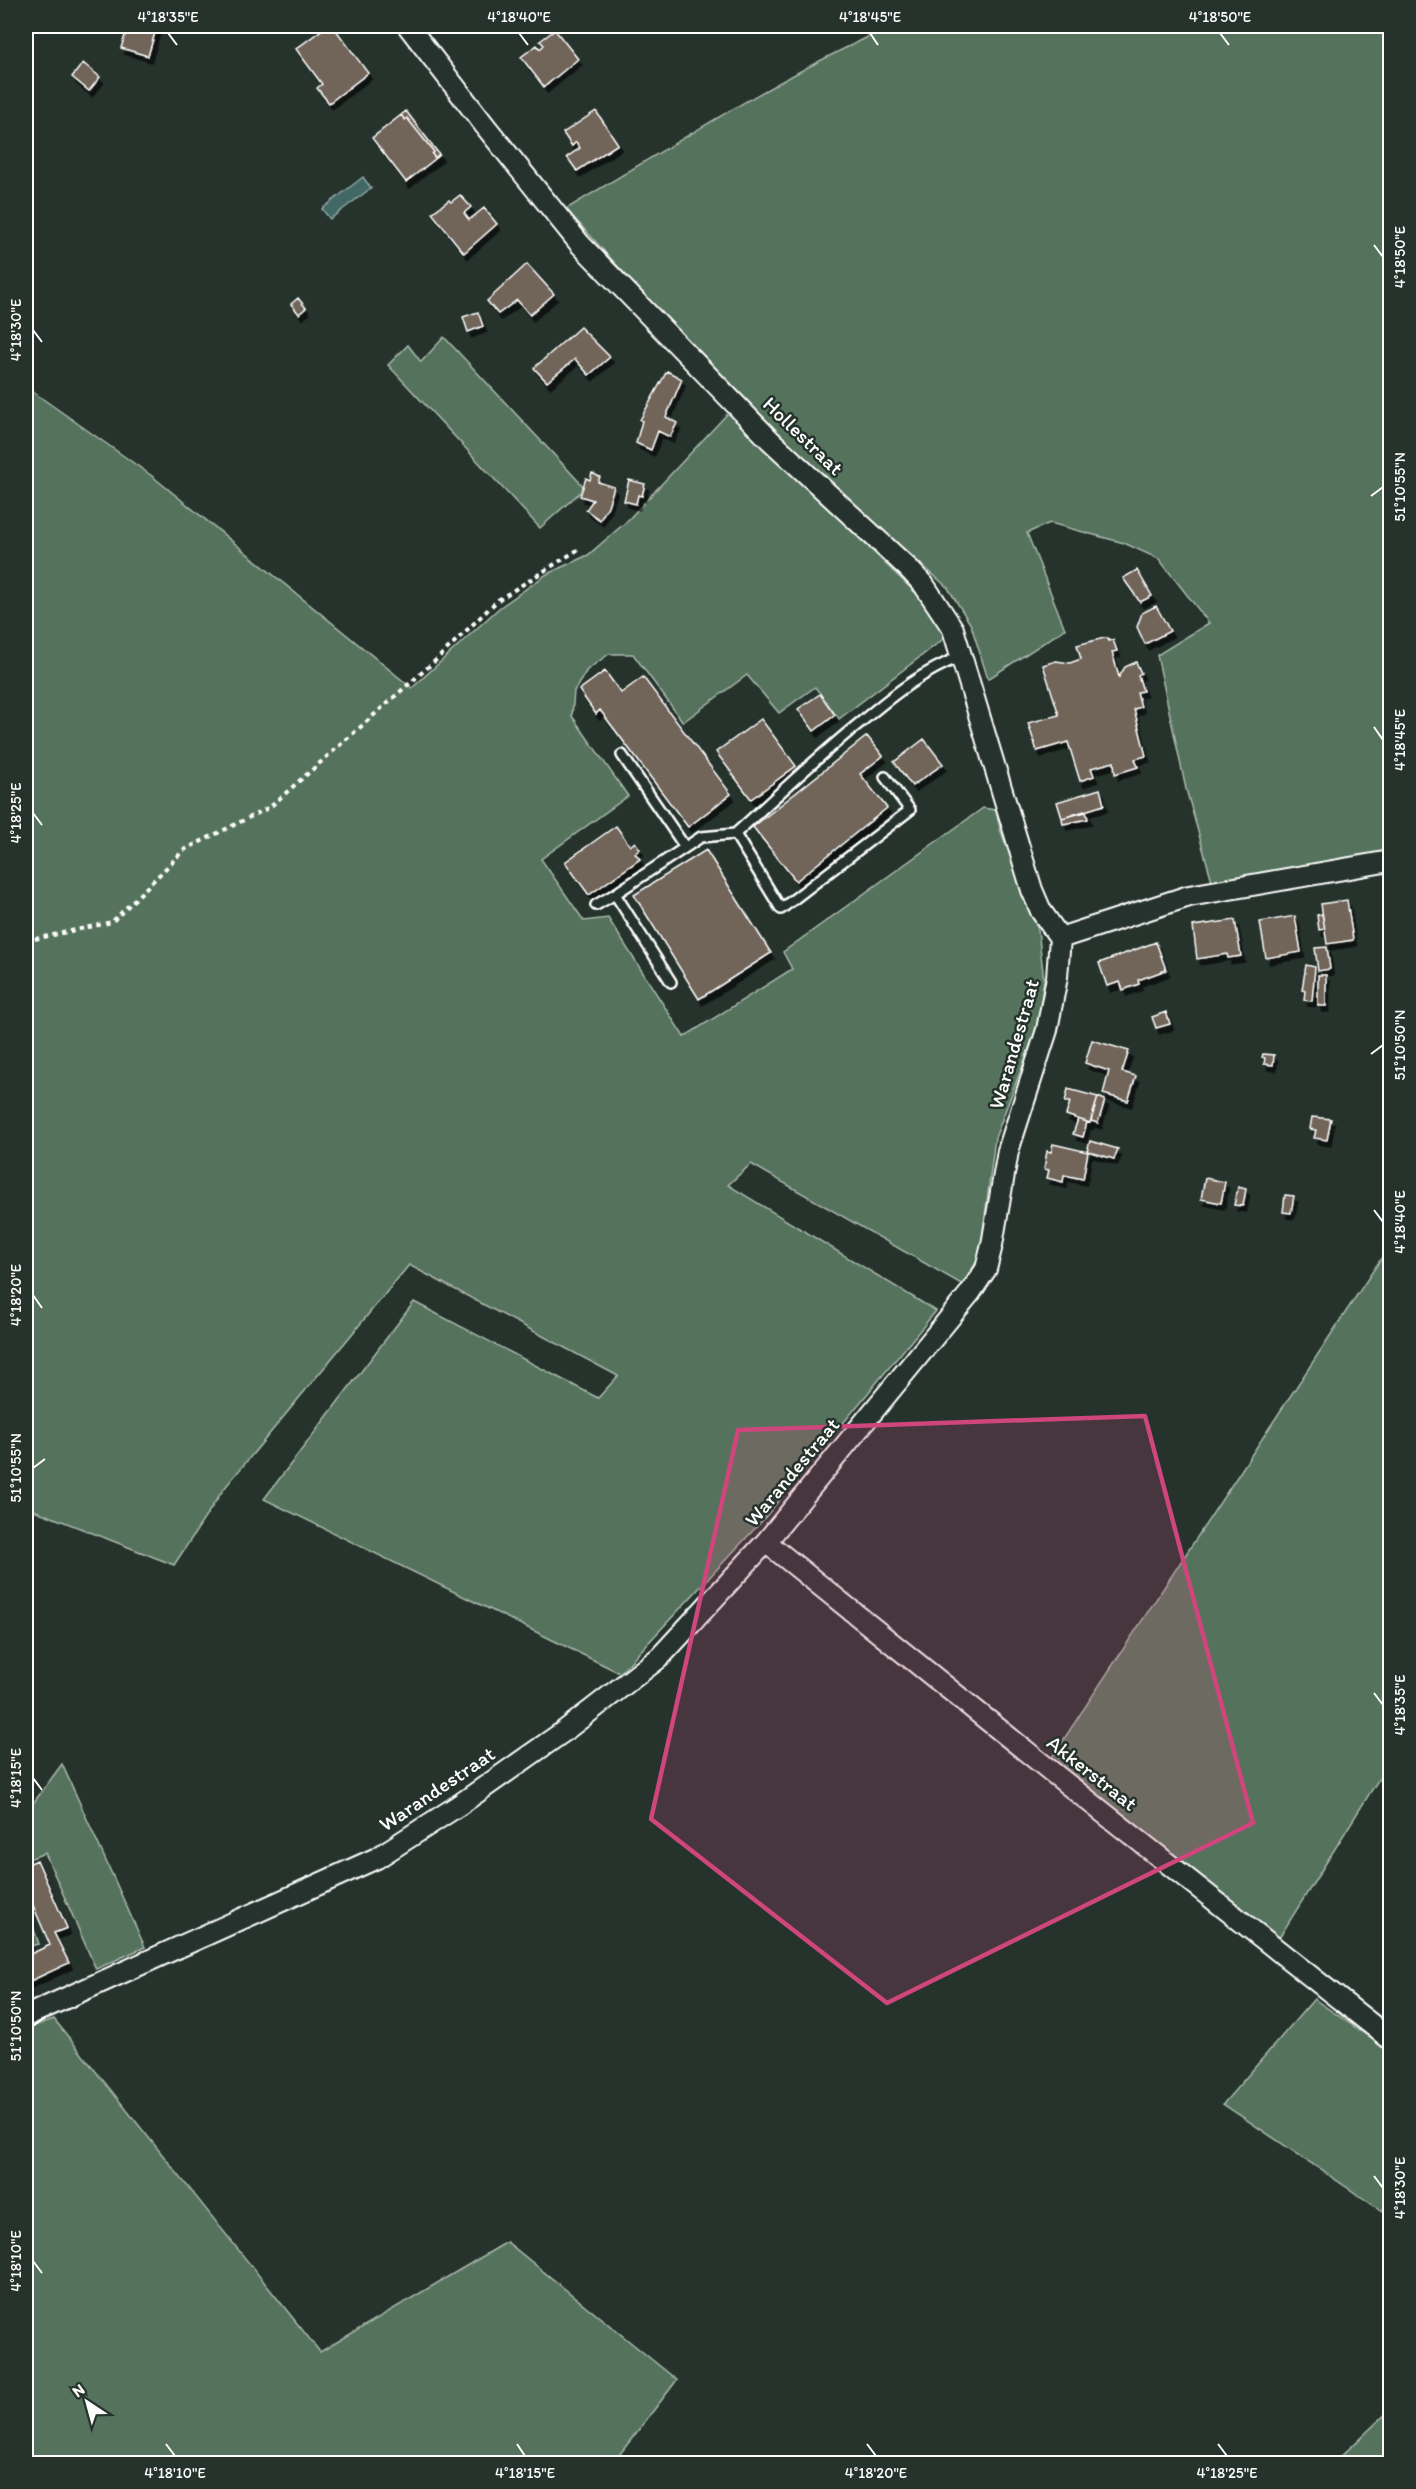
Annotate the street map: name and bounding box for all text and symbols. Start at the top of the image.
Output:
text: 4°18'35"E [137,8,199,26]
text: 4°18'40"E [487,8,551,26]
text: 4°18'45"E [839,8,901,26]
text: 4°18'50"E [1189,8,1251,26]
text: 4°18'50"E [1391,226,1409,288]
text: 4°18'30"E [7,299,25,361]
street label: Hollestraat [758,391,849,480]
text: 51°10'55"N [1391,452,1409,522]
text: 4°18'45"E [1391,709,1409,771]
text: 4°18'25"E [7,783,25,843]
street label: Warandestraat [983,976,1044,1112]
text: 51°10'50"N [1391,1010,1409,1080]
text: 4°18'40"E [1391,1190,1409,1254]
text: 4°18'20"E [7,1264,25,1326]
street label: Warandestraat [739,1412,844,1531]
text: 51°10'55"N [7,1433,25,1503]
text: 4°18'35"E [1391,1674,1409,1736]
street label: Akkerstraat [1042,1730,1143,1816]
street label: Warandestraat [374,1741,499,1836]
text: 4°18'15"E [7,1748,25,1808]
text: 51°10'50"N [7,1991,25,2061]
text: 4°18'30"E [1391,2157,1409,2219]
text: 4°18'10"E [7,2230,25,2292]
north arrow [57,2372,117,2432]
text: N [69,2379,88,2401]
text: 4°18'10"E [144,2464,206,2482]
text: 4°18'15"E [495,2464,555,2482]
text: 4°18'20"E [845,2464,907,2482]
text: 4°18'25"E [1197,2464,1257,2482]

